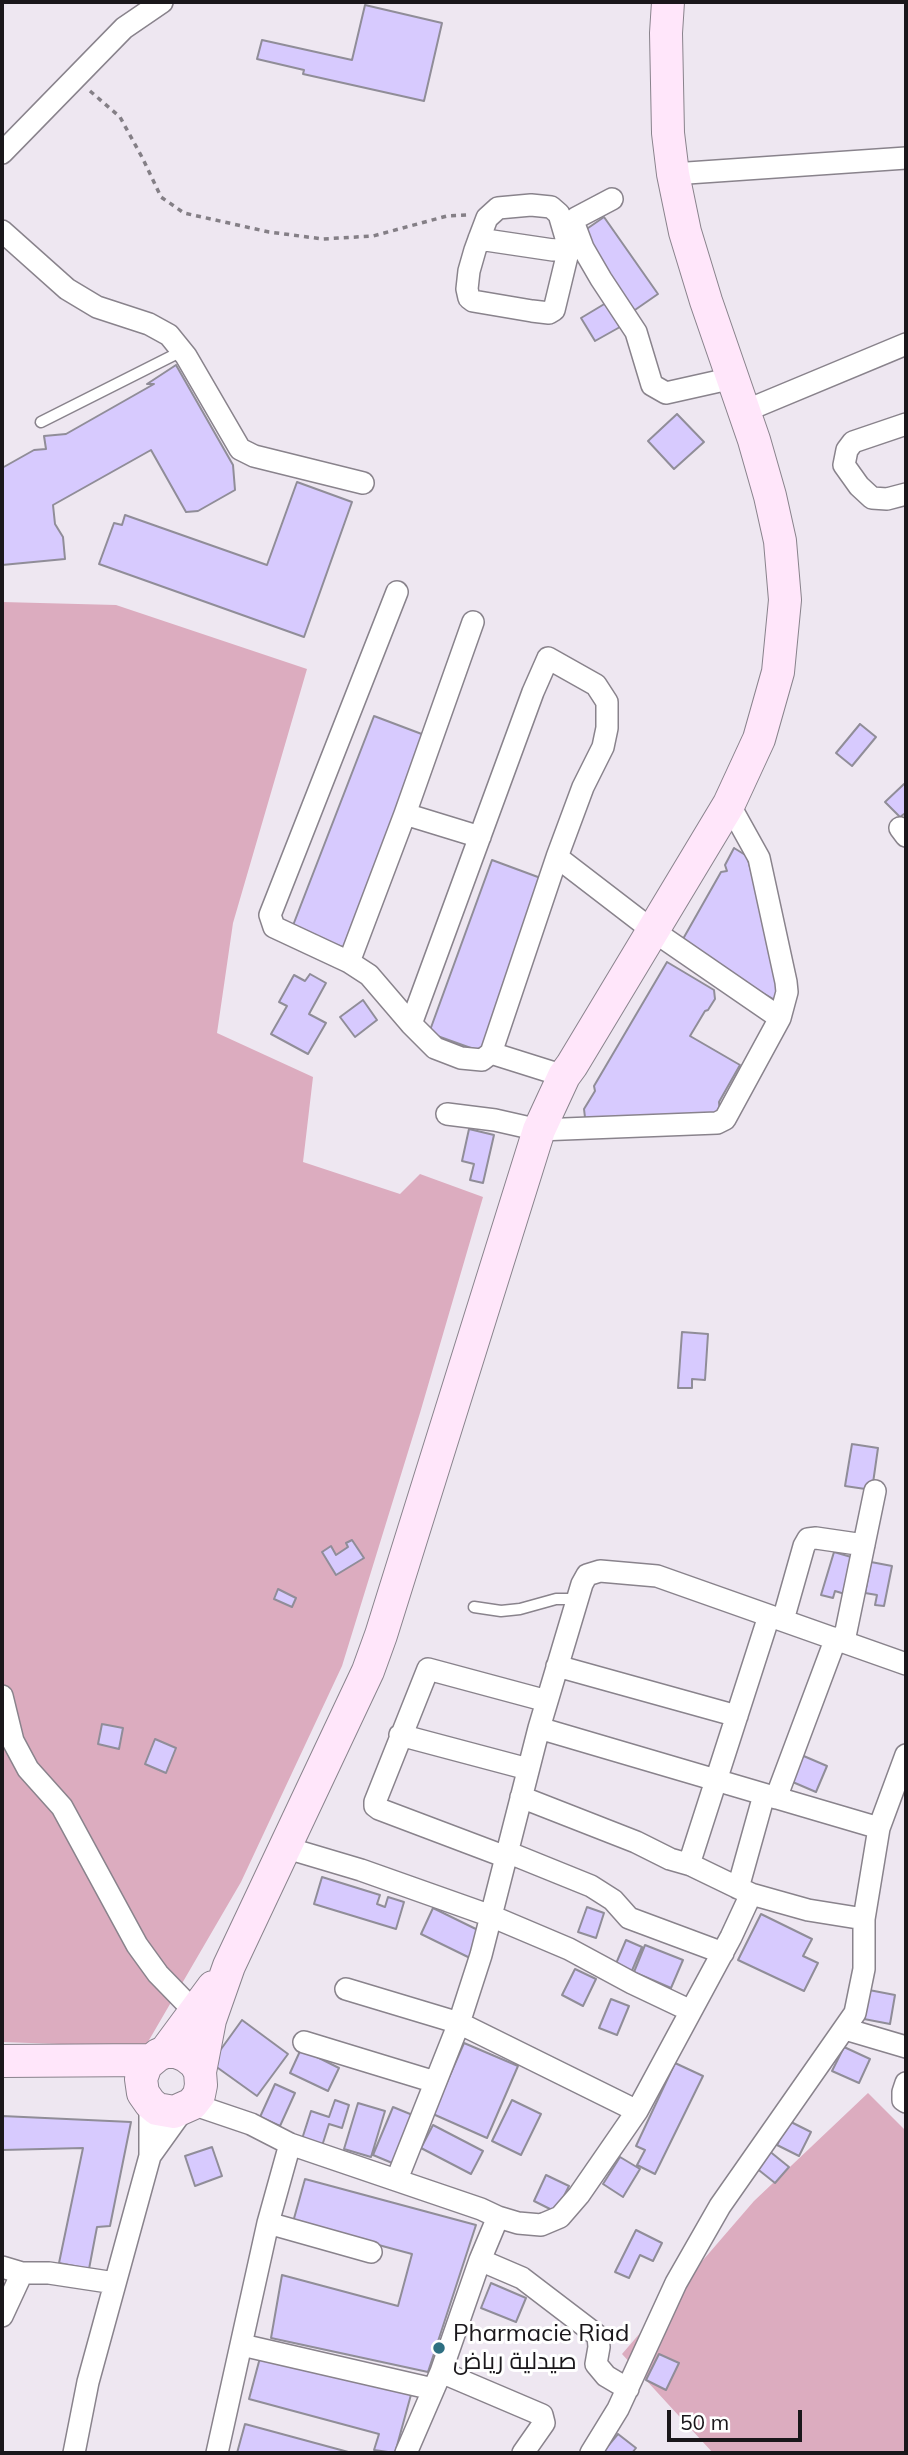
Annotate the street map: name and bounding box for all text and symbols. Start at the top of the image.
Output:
place label: Pharmacie Riad صيدلية رياض [453,2320,629,2376]
marker: Pharmacie Riad صيدلية رياض [431,2340,447,2356]
scale bar [670,2396,805,2440]
text: 50 m [680,2409,729,2435]

